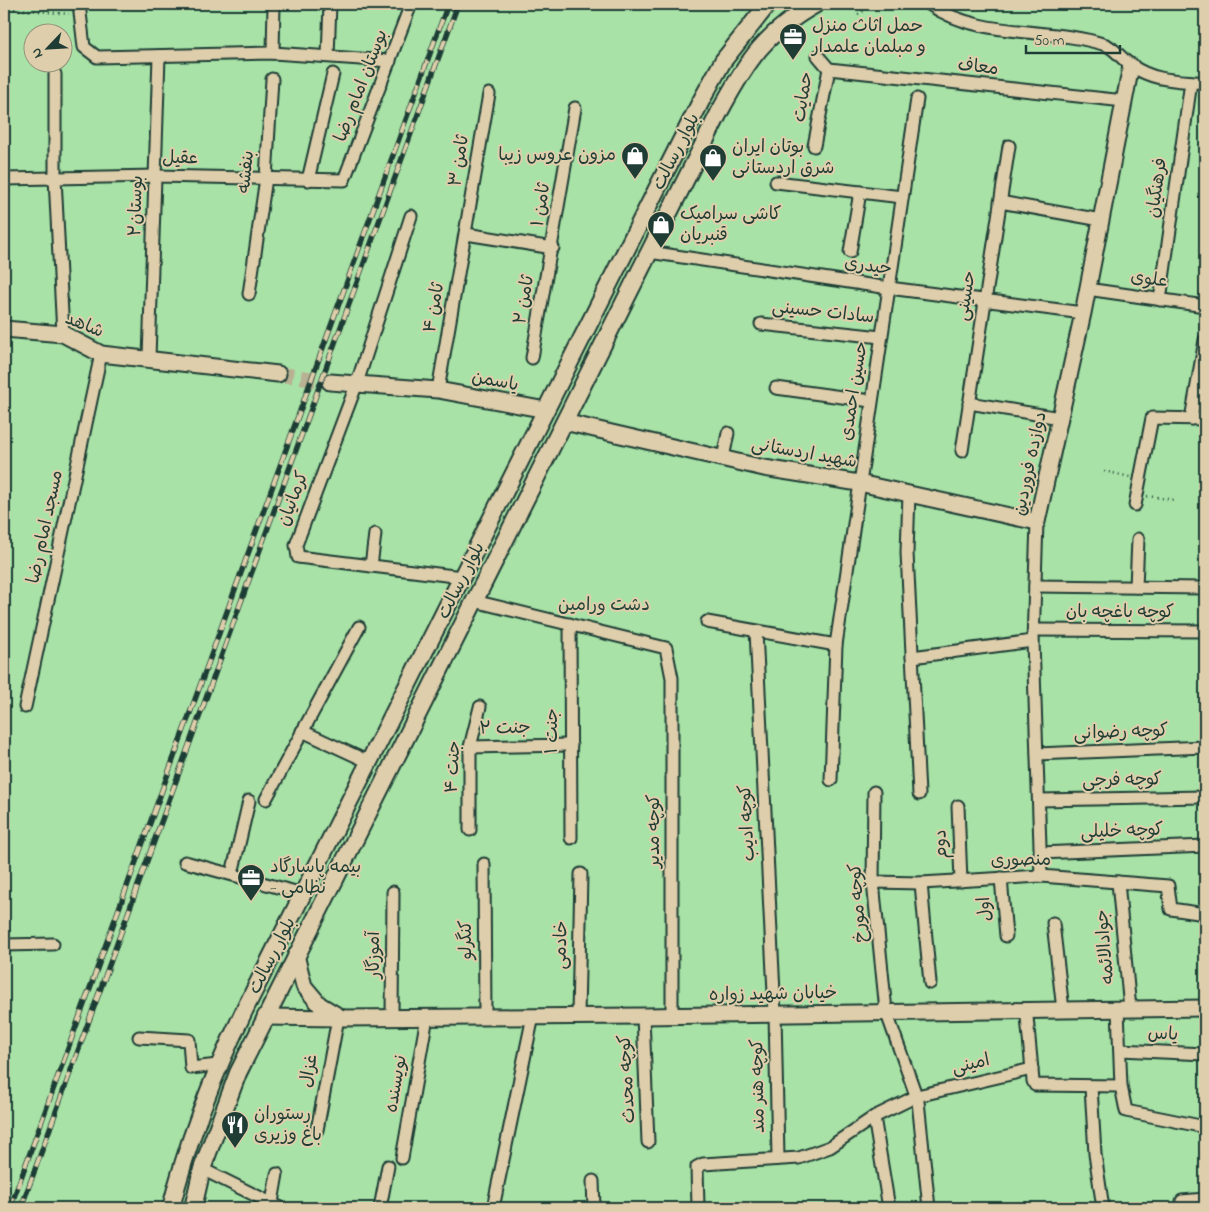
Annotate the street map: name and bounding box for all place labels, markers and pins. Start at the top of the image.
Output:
place label: حمل اثاث منزل و مبلمان علمدار [810,14,926,61]
office icon: حمل اثاث منزل و مبلمان علمدار [778,22,808,61]
place label: بوتان ایران شرق اردستانی [732,135,834,182]
shop icon: مزون عروس زیبا [620,141,650,180]
place label: مزون عروس زیبا [498,143,616,169]
shop icon: بوتان ایران شرق اردستانی [698,143,728,182]
place label: کاشی سرامیک قنبریان [680,202,782,249]
shop icon: کاشی سرامیک قنبریان [646,210,676,249]
place label: بیمه پاسارگاد - نظامی [270,855,361,902]
office icon: بیمه پاسارگاد - نظامی [236,863,266,902]
place label: رستوران باغ وزیری [254,1102,322,1149]
restaurant icon: رستوران باغ وزیری [220,1110,250,1149]

